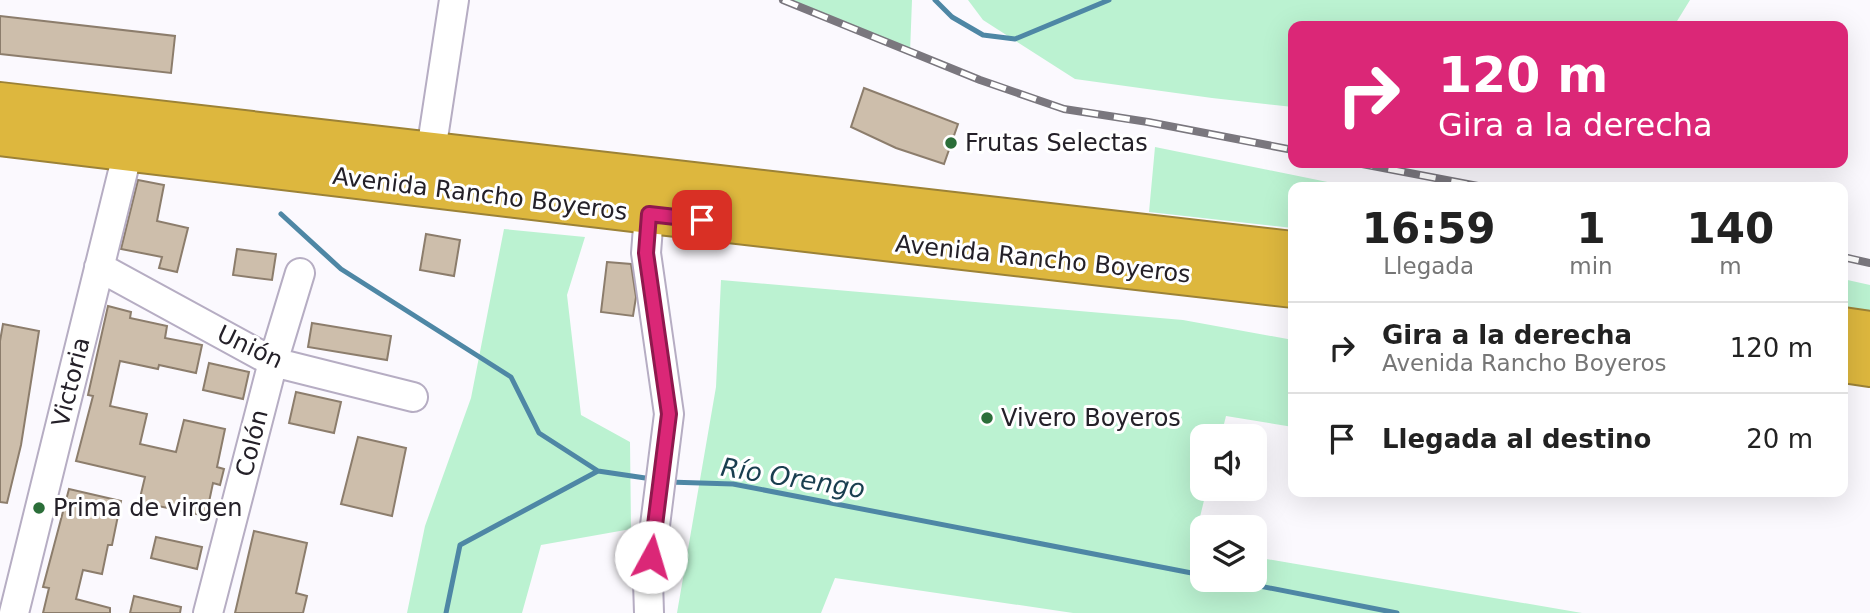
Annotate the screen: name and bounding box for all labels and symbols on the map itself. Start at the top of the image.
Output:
place label: Frutas Selectas [965,129,1148,157]
marker: Frutas Selectas [943,135,959,151]
street label: Avenida Rancho Boyeros [331,162,629,226]
pin [672,190,732,250]
street label: Avenida Rancho Boyeros [894,230,1192,288]
street label: Unión [213,320,287,374]
street label: Victoria [46,334,96,430]
place label: Vivero Boyeros [1001,404,1181,432]
street label: Colón [230,407,274,479]
marker: Vivero Boyeros [979,410,995,426]
water label: Río Orengo [719,452,867,504]
place label: Prima de virgen [53,494,242,522]
marker: Prima de virgen [31,500,47,516]
position arrow [614,520,688,594]

